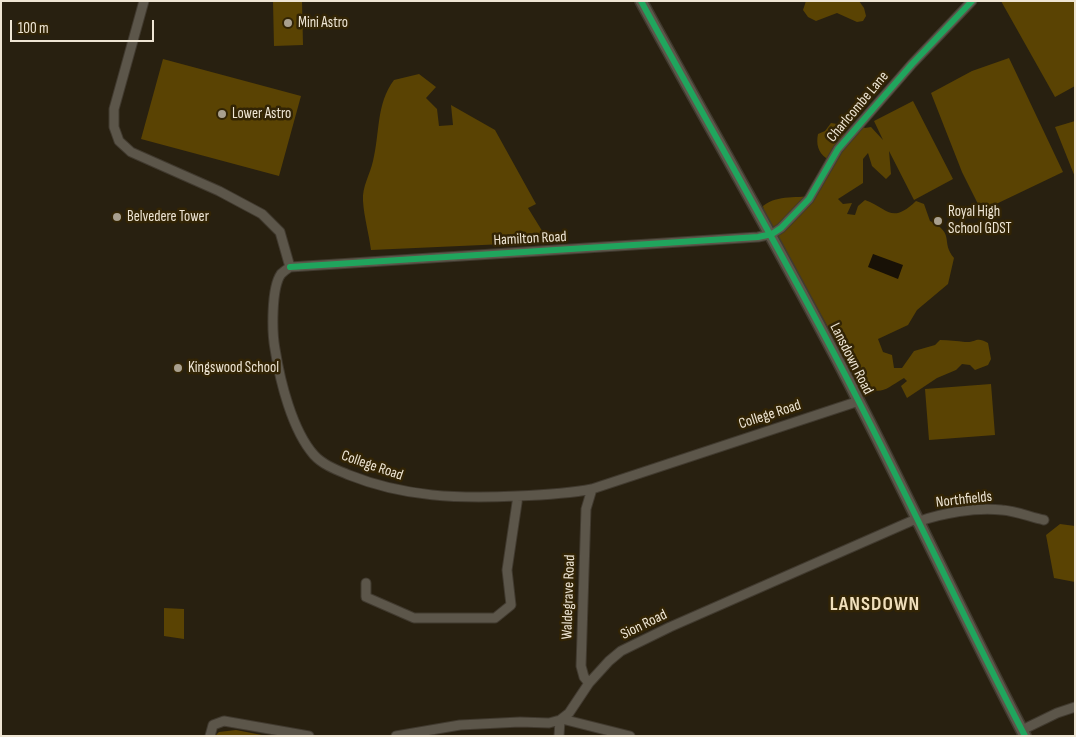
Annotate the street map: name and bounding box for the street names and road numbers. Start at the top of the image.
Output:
street label: Charlcombe Lane [823,68,893,146]
street label: Hamilton Road [493,228,567,250]
street label: Lansdown Road [825,320,877,398]
street label: College Road [737,397,803,433]
street label: College Road [339,447,405,485]
street label: Northfields [935,488,993,512]
street label: Waldegrave Road [559,554,579,640]
street label: Sion Road [618,606,670,644]

